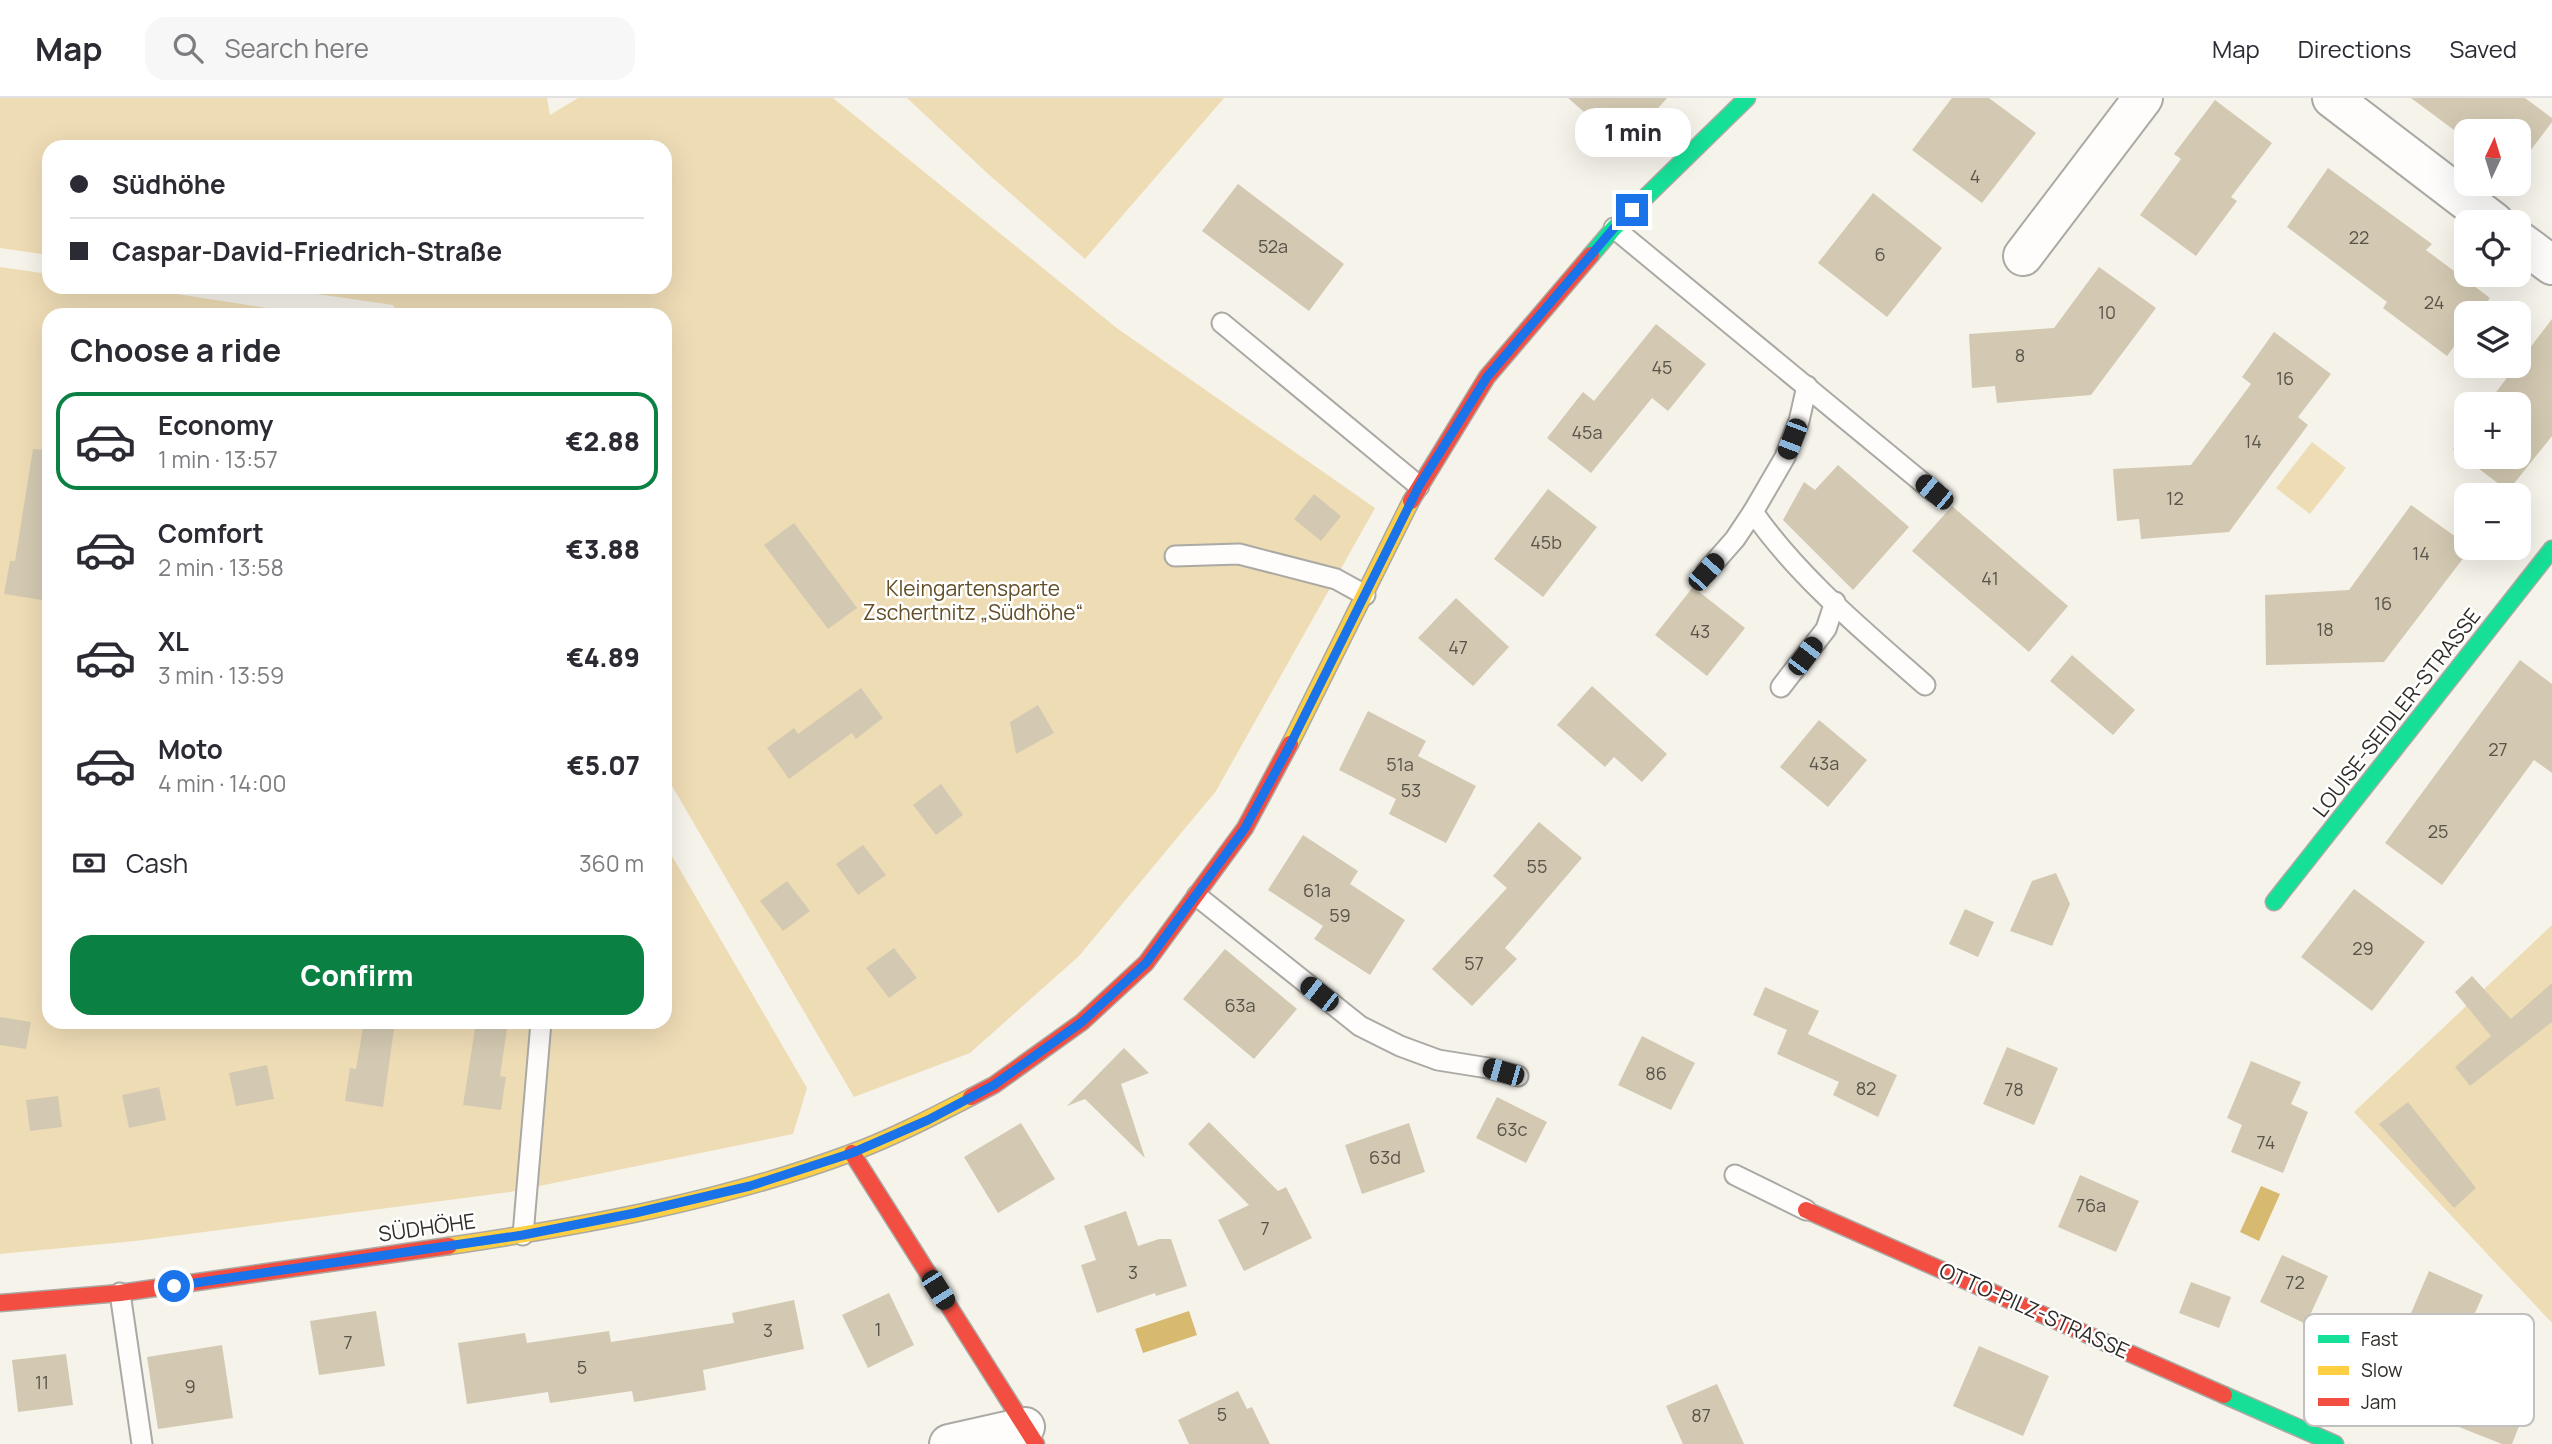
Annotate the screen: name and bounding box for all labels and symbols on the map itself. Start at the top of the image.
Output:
callout: 1 min [1574,108,1690,158]
north arrow [2454,119,2530,196]
house number: 4 [1970,164,1980,188]
route end [1616,194,1648,226]
house number: 22 [2349,225,2369,249]
house number: 52a [1258,234,1288,258]
house number: 6 [1874,242,1886,266]
house number: 24 [2424,290,2444,314]
house number: 10 [2098,300,2116,324]
house number: 8 [2015,343,2025,367]
house number: 45 [1651,355,1673,379]
house number: 16 [2276,366,2294,390]
car [1775,416,1810,462]
house number: 45a [1571,420,1603,444]
house number: 14 [2244,429,2262,453]
car [1912,470,1957,514]
house number: 12 [2166,486,2184,510]
house number: 45b [1530,530,1562,554]
house number: 14 [2412,541,2430,565]
car [1685,549,1728,595]
house number: 41 [1981,566,1999,590]
park label: Kleingartensparte Zschertnitz „Südhöhe“ [863,574,1083,626]
house number: 16 [2374,591,2392,615]
street label: LOUISE-SEIDLER-STRASSE [2306,602,2486,822]
house number: 18 [2316,617,2334,641]
house number: 43 [1690,619,1710,643]
car [1784,633,1827,679]
house number: 47 [1448,635,1468,659]
house number: 27 [2488,737,2508,761]
house number: 43a [1809,751,1839,775]
house number: 51a [1386,752,1414,776]
house number: 53 [1401,778,1421,802]
house number: 25 [2428,819,2448,843]
house number: 55 [1527,854,1547,878]
house number: 61a [1303,878,1331,902]
house number: 59 [1329,903,1351,927]
house number: 29 [2352,936,2374,960]
house number: 57 [1464,951,1484,975]
car [1296,973,1343,1015]
house number: 63a [1224,993,1256,1017]
car [1480,1056,1527,1088]
house number: 86 [1645,1061,1667,1085]
house number: 82 [1856,1076,1876,1100]
house number: 78 [2004,1077,2024,1101]
house number: 63c [1496,1117,1528,1141]
house number: 74 [2257,1130,2275,1154]
house number: 63d [1369,1145,1401,1169]
house number: 76a [2076,1193,2106,1217]
street label: SÜDHÖHE [377,1206,477,1248]
house number: 7 [1260,1216,1270,1240]
street label: OTTO-PILZ-STRASSE [1935,1256,2134,1365]
house number: 3 [1128,1260,1138,1284]
car [918,1267,959,1313]
route start [158,1270,190,1302]
house number: 72 [2285,1270,2305,1294]
legend [2304,1314,2534,1426]
house number: 1 [874,1317,882,1341]
house number: 3 [763,1318,773,1342]
text: Fast [2361,1326,2398,1352]
house number: 7 [343,1330,353,1354]
house number: 5 [577,1355,587,1379]
text: Slow [2361,1357,2403,1383]
house number: 11 [35,1370,49,1394]
house number: 9 [184,1374,196,1398]
text: Jam [2361,1389,2396,1415]
house number: 5 [1217,1402,1227,1426]
house number: 87 [1691,1403,1711,1427]

